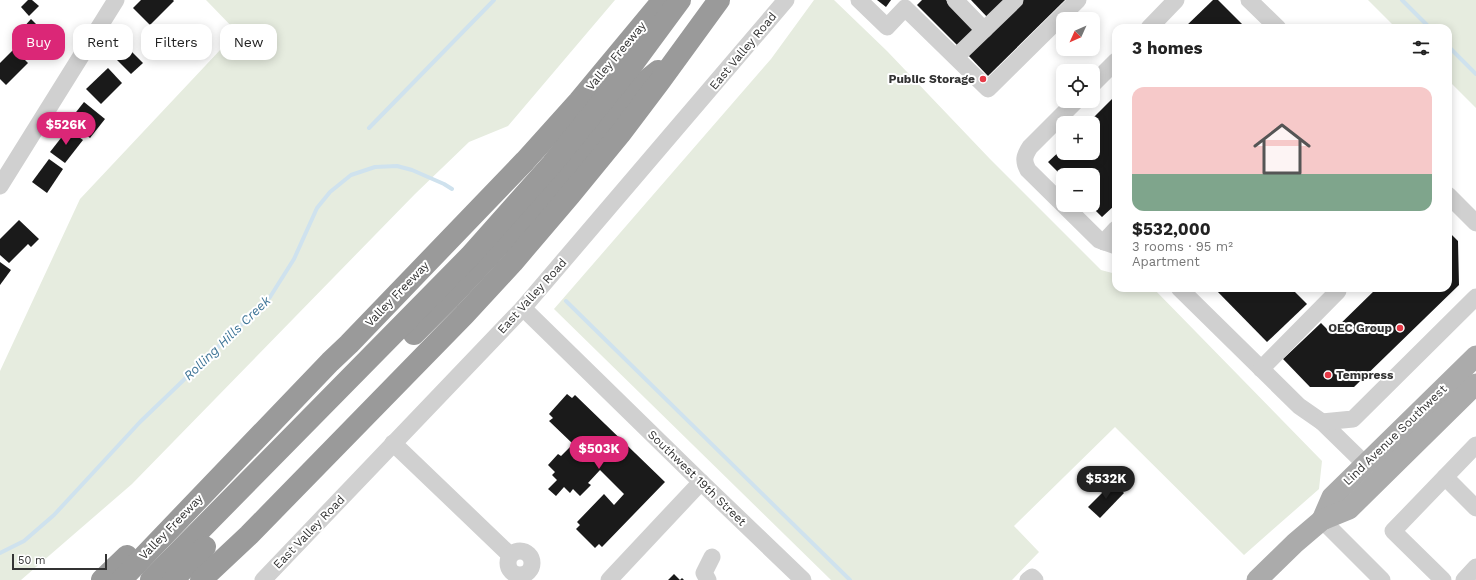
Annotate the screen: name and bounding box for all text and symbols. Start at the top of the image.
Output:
street label: East Valley Road [707,10,779,92]
north arrow [1056,12,1100,56]
map controls [1056,12,1100,212]
street label: Valley Freeway [583,18,649,93]
chip: Buy [12,24,65,60]
chip: Rent [73,24,133,60]
chip: Filters [141,24,212,60]
chip: New [220,24,277,60]
icon: filters [1410,37,1432,59]
text: 3 homes [1132,38,1203,58]
button: locate [1056,64,1100,108]
place label: Public Storage [888,72,975,86]
marker: Public Storage [978,74,988,84]
pin: $526K [38,112,94,146]
icon: home [1246,113,1318,185]
button: + [1056,116,1100,160]
text: $526K [46,117,86,132]
button: − [1056,168,1100,212]
text: $532,000 [1132,219,1211,239]
text: 3 rooms · 95 m² [1132,239,1233,254]
text: Apartment [1132,254,1200,269]
street label: East Valley Road [494,255,570,337]
street label: Valley Freeway [362,258,432,330]
water label: Rolling Hills Creek [181,292,274,383]
place label: OEC Group [1328,321,1392,335]
marker: OEC Group [1395,323,1405,333]
place label: Tempress [1336,368,1394,382]
marker: Tempress [1323,370,1333,380]
street label: Lind Avenue Southwest [1340,382,1450,488]
street label: Southwest 19th Street [645,427,749,529]
pin: $503K [571,436,627,470]
text: $503K [579,441,619,456]
pin: $532K [1078,466,1134,500]
text: $532K [1086,471,1126,486]
street label: Valley Freeway [136,491,206,563]
street label: East Valley Road [270,492,348,572]
scale bar [12,552,107,571]
text: 50 m [18,554,45,567]

